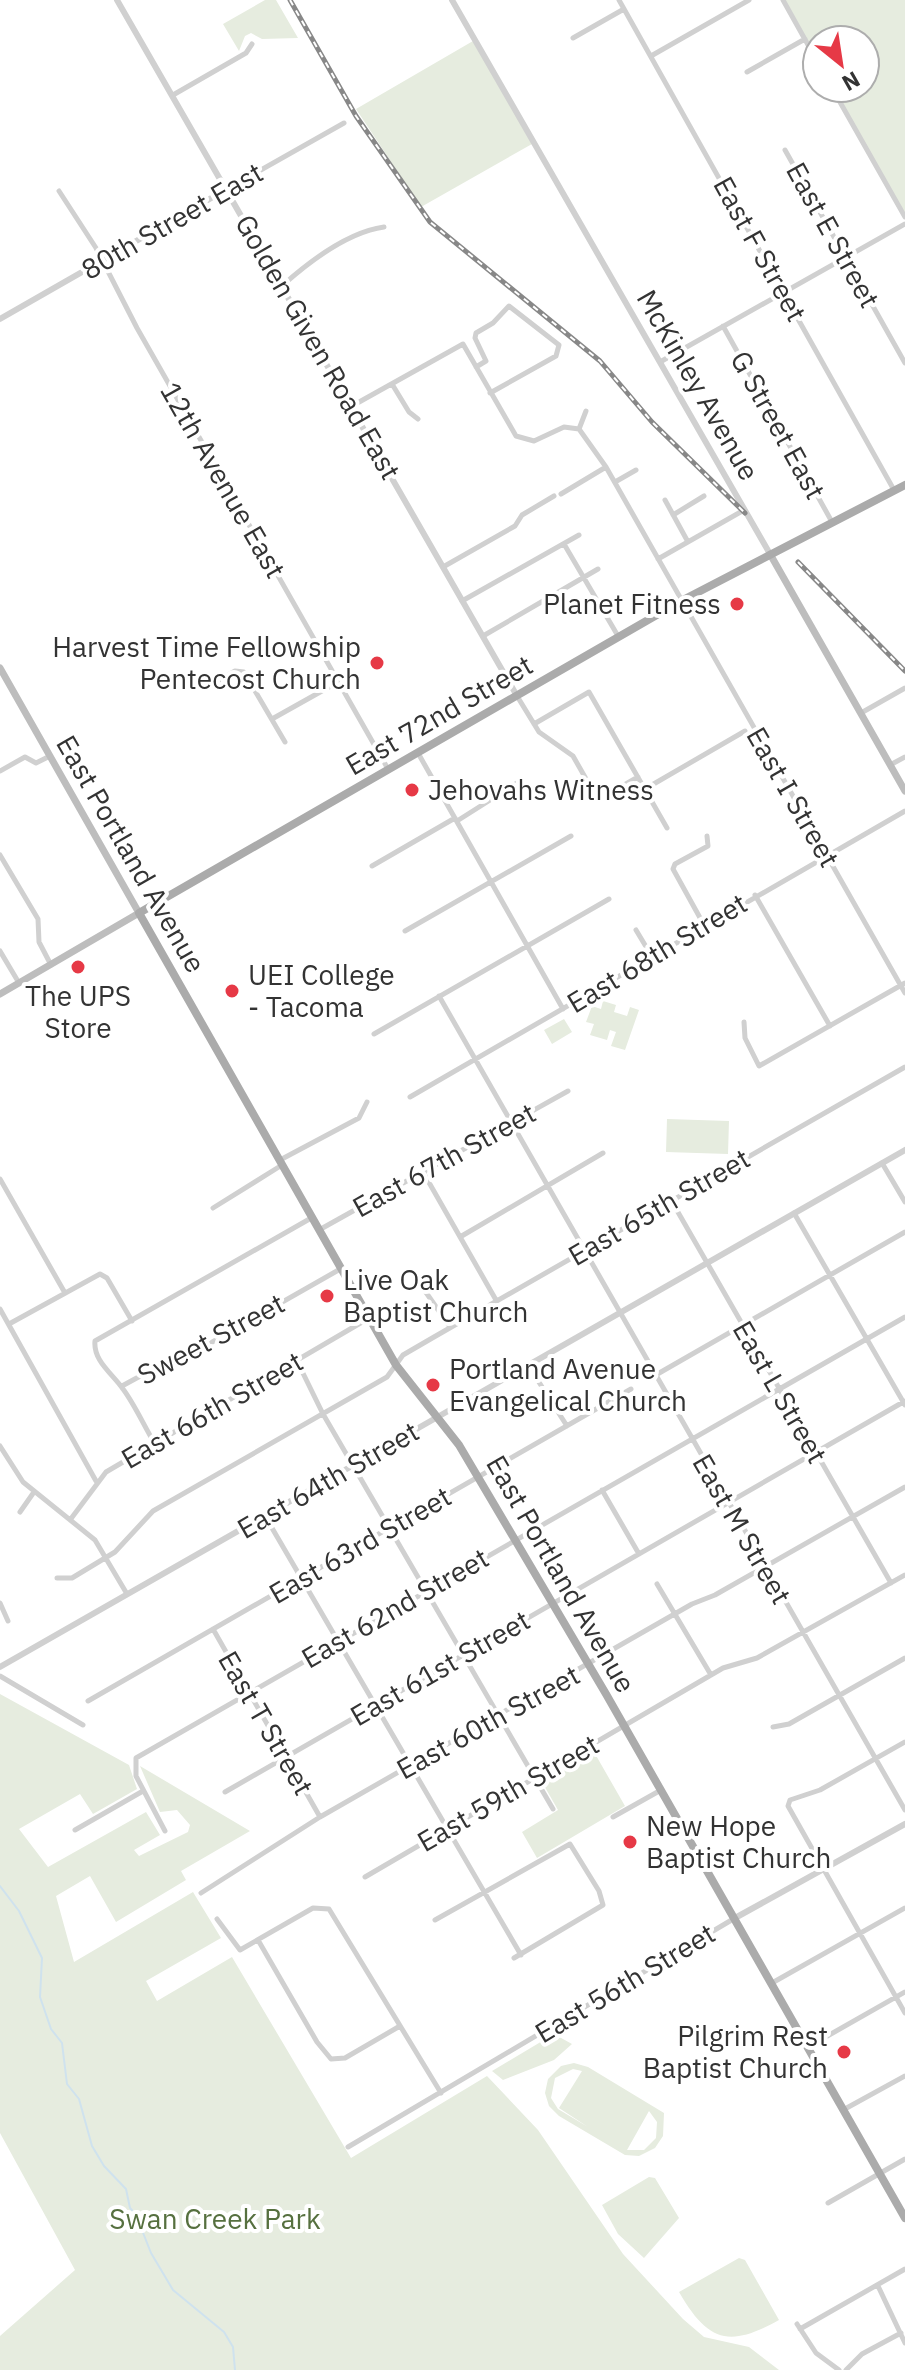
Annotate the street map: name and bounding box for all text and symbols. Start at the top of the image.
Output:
north arrow [801,24,881,104]
text: N [837,65,865,98]
street label: 80th Street East [74,154,269,288]
street label: East E Street [778,155,889,314]
street label: East F Street [705,170,815,328]
street label: Golden Given Road East [227,207,410,486]
street label: McKinley Avenue [629,283,768,487]
street label: G Street East [722,344,834,505]
street label: 12th Avenue East [152,375,295,585]
place label: Planet Fitness [543,585,721,622]
marker: Planet Fitness [728,595,746,613]
place label: Harvest Time Fellowship Pentecost Church [52,628,361,697]
street label: East 72nd Street [338,646,539,783]
marker: Harvest Time Fellowship Pentecost Church [368,654,386,672]
street label: East I Street [738,720,848,873]
street label: East Portland Avenue [48,728,215,979]
place label: Jehovahs Witness [428,771,654,808]
marker: Jehovahs Witness [403,781,421,799]
street label: East 68th Street [560,884,754,1021]
place label: UEI College - Tacoma [248,956,395,1025]
marker: The UPS Store [69,958,87,976]
place label: The UPS Store [25,977,131,1046]
marker: UEI College - Tacoma [223,982,241,1000]
street label: East 67th Street [346,1094,542,1225]
street label: East 65th Street [561,1140,756,1274]
place label: Live Oak Baptist Church [343,1261,528,1330]
street label: Sweet Street [131,1284,291,1393]
marker: Live Oak Baptist Church [318,1287,336,1305]
street label: East L Street [725,1314,836,1470]
street label: East 66th Street [114,1343,309,1477]
place label: Portland Avenue Evangelical Church [449,1350,687,1419]
marker: Portland Avenue Evangelical Church [424,1376,442,1394]
street label: East 64th Street [230,1413,425,1547]
street label: East M Street [685,1447,800,1610]
street label: East Portland Avenue [478,1448,645,1699]
street label: East 63rd Street [262,1477,458,1612]
street label: East 62nd Street [294,1539,495,1676]
street label: East 61st Street [343,1601,536,1734]
street label: East T Street [210,1644,323,1802]
street label: East 60th Street [390,1656,586,1787]
street label: East 59th Street [410,1726,605,1860]
place label: New Hope Baptist Church [646,1807,831,1876]
marker: New Hope Baptist Church [621,1833,639,1851]
street label: East 56th Street [528,1914,722,2051]
place label: Pilgrim Rest Baptist Church [643,2017,828,2086]
marker: Pilgrim Rest Baptist Church [835,2043,853,2061]
park label: Swan Creek Park [109,2200,321,2237]

